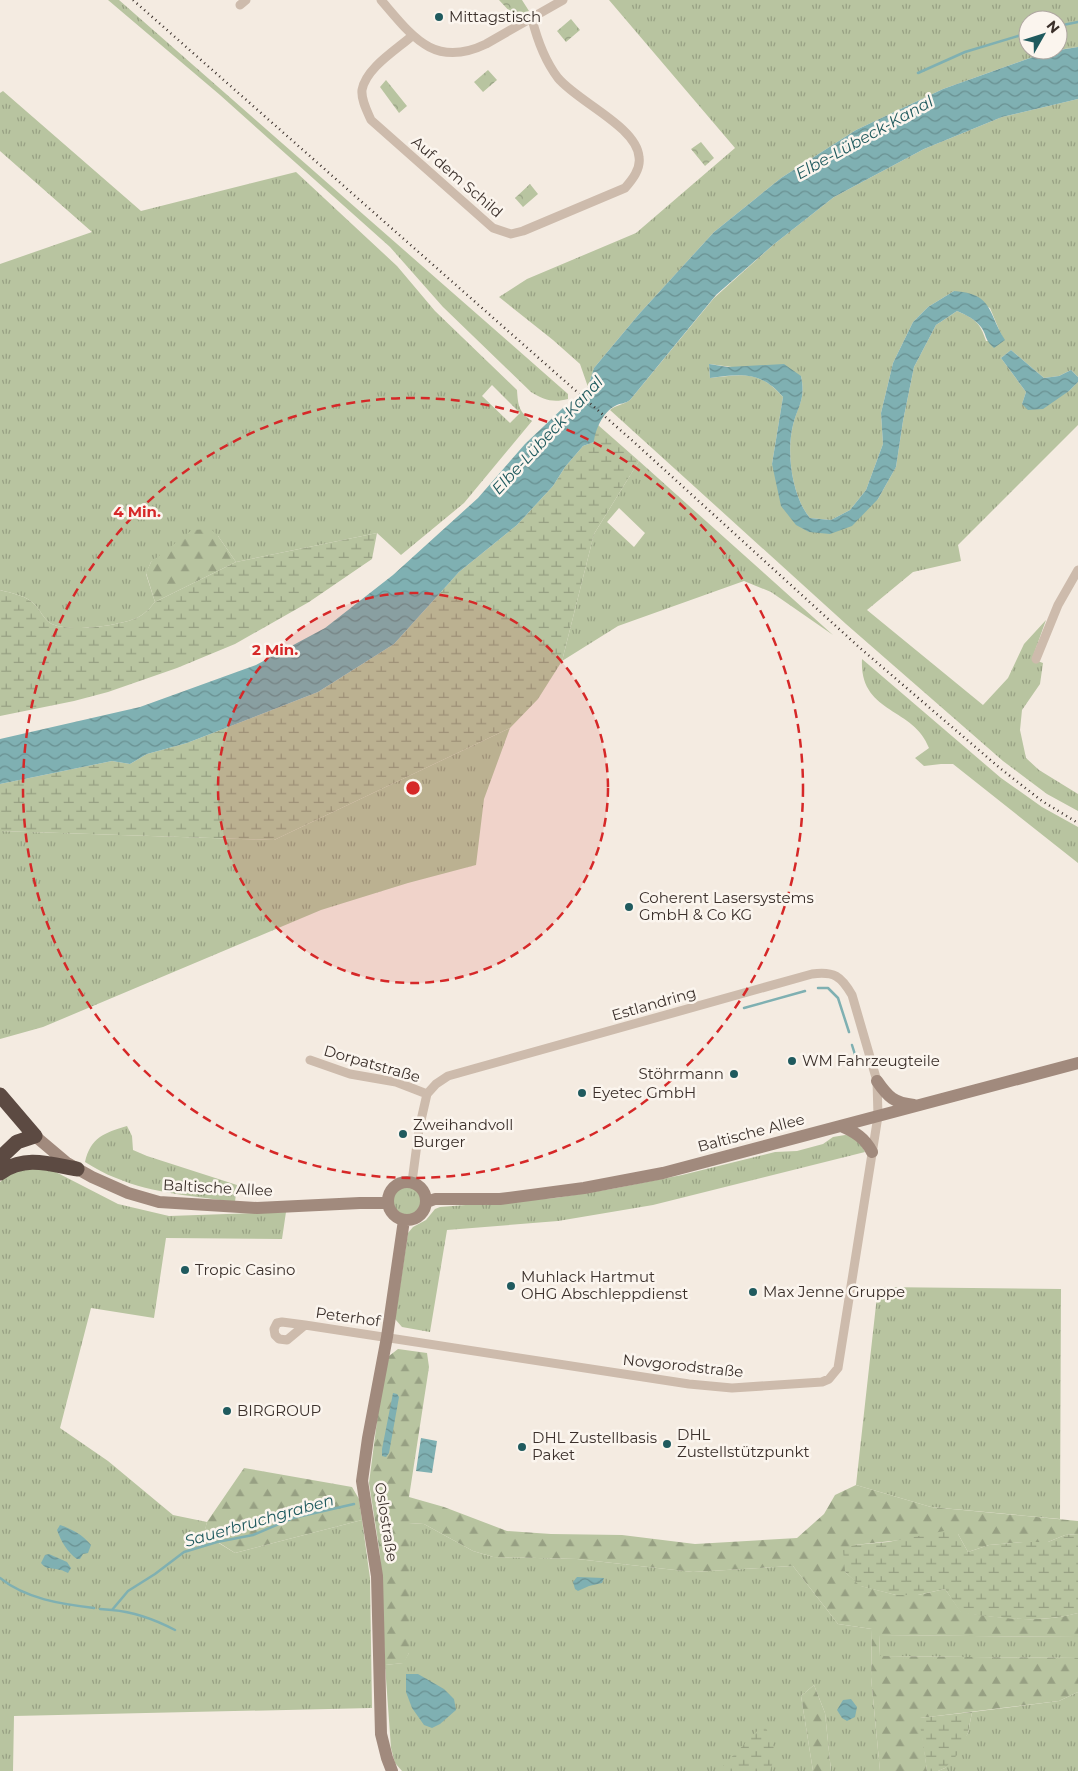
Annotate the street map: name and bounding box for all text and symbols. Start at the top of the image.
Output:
place label: Mittagstisch [449,7,541,26]
north arrow [1018,10,1068,60]
marker: Mittagstisch [433,11,445,23]
text: N [1043,17,1064,37]
water label: Elbe-Lübeck-Kanal [792,91,937,183]
street label: Auf dem Schild [408,132,507,221]
water label: Elbe-Lübeck-Kanal [488,372,607,498]
text: 4 Min. [113,502,161,521]
text: 2 Min. [252,640,298,659]
centre of rings [404,779,422,797]
place label: Coherent Lasersystems GmbH & Co KG [639,888,814,924]
marker: Coherent Lasersystems GmbH & Co KG [623,901,635,913]
street label: Estlandring [609,982,698,1025]
street label: Dorpatstraße [322,1041,423,1086]
place label: WM Fahrzeugteile [802,1051,940,1070]
marker: WM Fahrzeugteile [786,1055,798,1067]
place label: Stöhrmann [638,1064,724,1083]
marker: Stöhrmann [728,1068,740,1080]
place label: Eyetec GmbH [592,1083,696,1102]
marker: Eyetec GmbH [576,1087,588,1099]
street label: Baltische Allee [695,1109,806,1156]
place label: Zweihandvoll Burger [413,1115,513,1151]
marker: Zweihandvoll Burger [397,1128,409,1140]
street label: Baltische Allee [163,1175,273,1200]
place label: Tropic Casino [195,1260,295,1279]
marker: Tropic Casino [179,1264,191,1276]
place label: Muhlack Hartmut OHG Abschleppdienst [521,1267,688,1303]
marker: Muhlack Hartmut OHG Abschleppdienst [505,1280,517,1292]
place label: Max Jenne Gruppe [763,1282,905,1301]
marker: Max Jenne Gruppe [747,1286,759,1298]
street label: Peterhof [315,1303,382,1331]
street label: Novgorodstraße [622,1350,744,1381]
place label: BIRGROUP [237,1401,321,1420]
marker: BIRGROUP [221,1405,233,1417]
place label: DHL Zustellstützpunkt [677,1425,810,1461]
place label: DHL Zustellbasis Paket [532,1428,657,1464]
marker: DHL Zustellstützpunkt [661,1438,673,1450]
marker: DHL Zustellbasis Paket [516,1441,528,1453]
street label: Oslostraße [371,1481,402,1563]
water label: Sauerbruchgraben [182,1490,336,1551]

